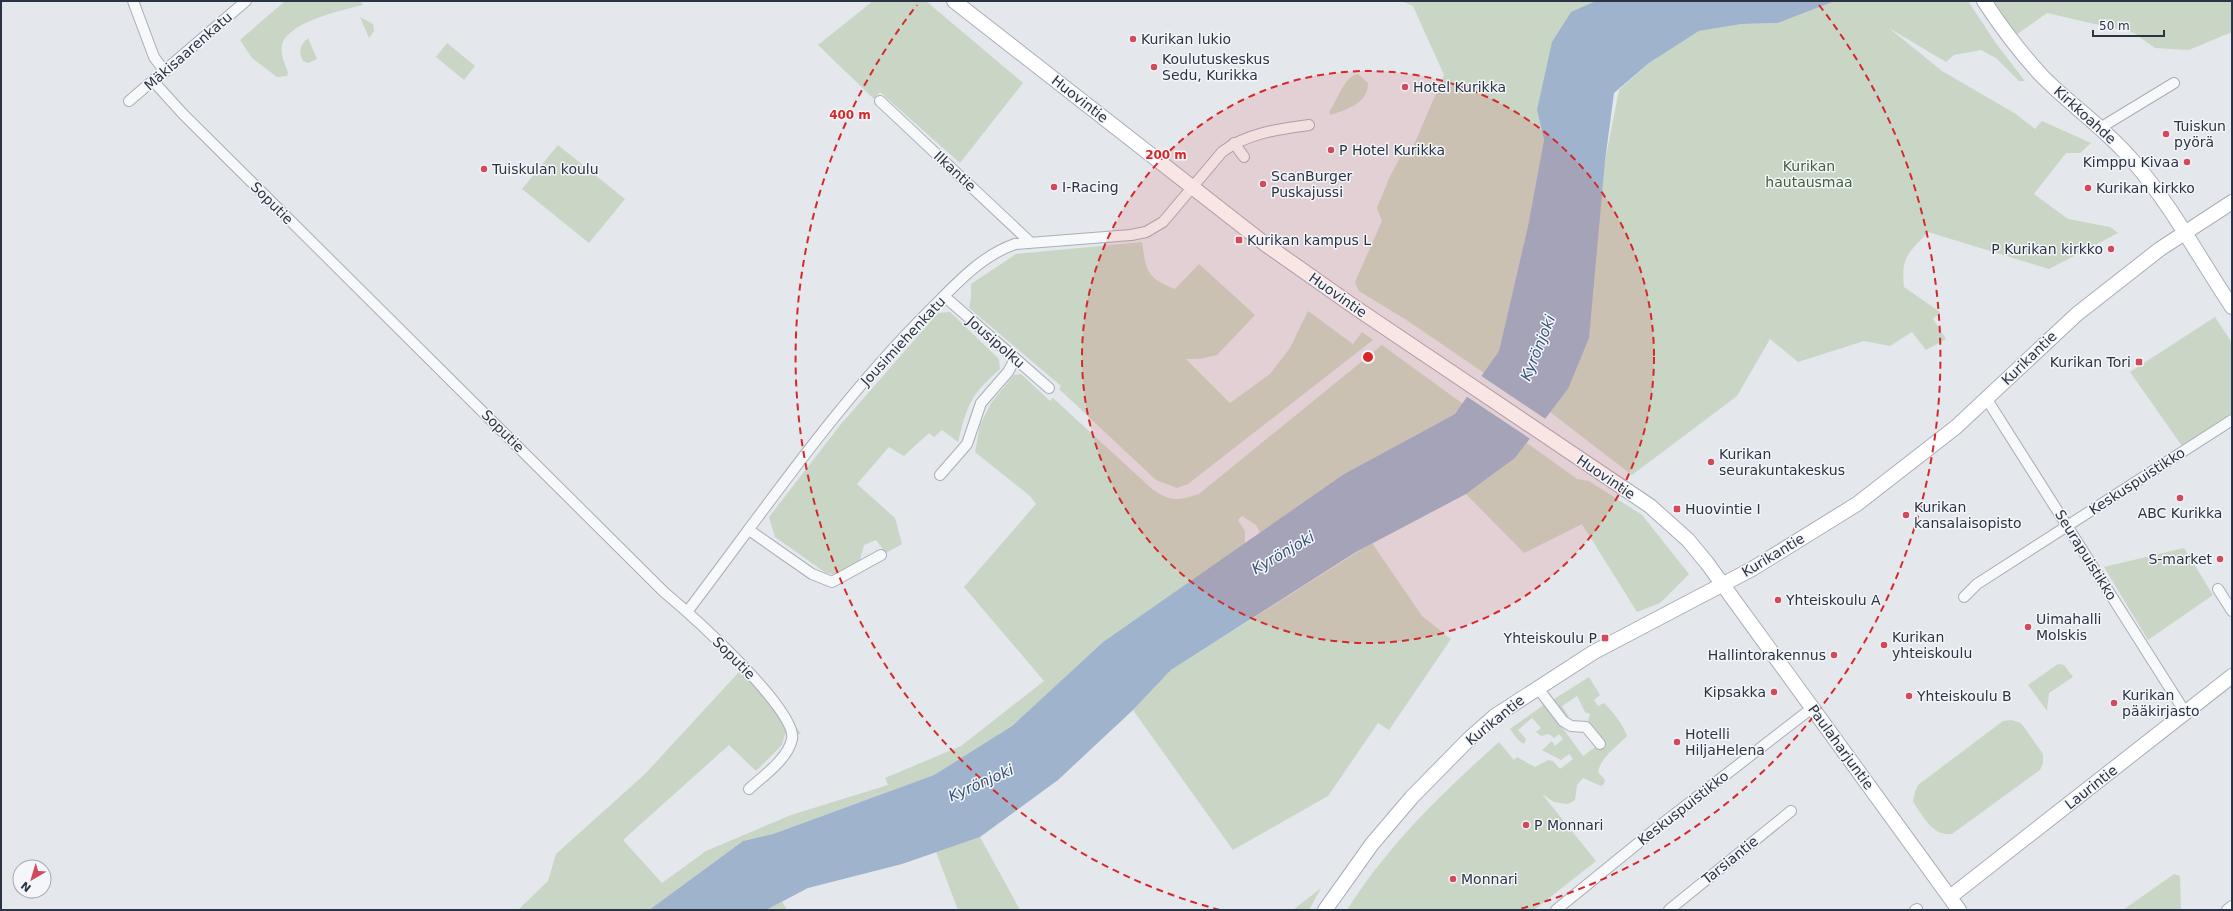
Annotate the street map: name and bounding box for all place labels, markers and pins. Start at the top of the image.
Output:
place label: Kurikan lukio [1141,31,1231,47]
marker: Kurikan lukio [1128,34,1138,44]
place label: Koulutuskeskus Sedu, Kurikka [1162,51,1270,83]
marker: Koulutuskeskus Sedu, Kurikka [1149,62,1159,72]
place label: Hotel Kurikka [1413,79,1506,95]
marker: Hotel Kurikka [1400,82,1410,92]
place label: Tuiskun pyörä [2173,118,2226,150]
marker: Tuiskun pyörä [2161,129,2171,139]
place label: P Hotel Kurikka [1339,142,1445,158]
marker: P Hotel Kurikka [1326,145,1336,155]
place label: Kimppu Kivaa [2083,154,2179,170]
marker: Kimppu Kivaa [2182,157,2192,167]
place label: Tuiskulan koulu [491,161,599,177]
marker: Tuiskulan koulu [479,164,489,174]
place label: ScanBurger Puskajussi [1271,168,1353,200]
place label: I-Racing [1062,179,1119,195]
marker: ScanBurger Puskajussi [1258,179,1268,189]
place label: Kurikan kirkko [2096,180,2195,196]
marker: I-Racing [1049,182,1059,192]
marker: Kurikan kirkko [2083,183,2093,193]
place label: Kurikan kampus L [1247,232,1371,248]
marker: Kurikan kampus L [1234,235,1244,245]
place label: P Kurikan kirkko [1991,241,2103,257]
marker: P Kurikan kirkko [2106,244,2116,254]
centre of rings [1361,350,1375,364]
place label: Kurikan Tori [2050,354,2131,370]
marker: Kurikan Tori [2134,357,2144,367]
place label: Kurikan seurakuntakeskus [1719,446,1845,478]
marker: Kurikan seurakuntakeskus [1706,457,1716,467]
marker: ABC Kurikka [2175,493,2185,503]
place label: Kurikan kansalaisopisto [1914,499,2022,531]
place label: Huovintie I [1685,501,1761,517]
marker: Huovintie I [1672,504,1682,514]
place label: ABC Kurikka [2138,505,2222,521]
marker: Kurikan kansalaisopisto [1901,510,1911,520]
place label: S-market [2148,551,2213,567]
marker: S-market [2215,554,2225,564]
place label: Yhteiskoulu A [1785,592,1881,608]
marker: Yhteiskoulu A [1773,595,1783,605]
place label: Uimahalli Molskis [2036,611,2101,643]
marker: Uimahalli Molskis [2023,622,2033,632]
place label: Kurikan yhteiskoulu [1892,629,1972,661]
place label: Yhteiskoulu P [1503,630,1597,646]
marker: Yhteiskoulu P [1600,633,1610,643]
marker: Kurikan yhteiskoulu [1879,640,1889,650]
place label: Hallintorakennus [1708,647,1826,663]
marker: Hallintorakennus [1829,650,1839,660]
place label: Kipsakka [1704,684,1766,700]
marker: Kipsakka [1769,687,1779,697]
place label: Kurikan pääkirjasto [2122,687,2200,719]
place label: Yhteiskoulu B [1916,688,2012,704]
marker: Yhteiskoulu B [1904,691,1914,701]
marker: Kurikan pääkirjasto [2109,698,2119,708]
place label: Hotelli HiljaHelena [1685,726,1765,758]
marker: Hotelli HiljaHelena [1672,737,1682,747]
place label: P Monnari [1534,817,1604,833]
marker: P Monnari [1521,820,1531,830]
place label: Monnari [1461,871,1518,887]
marker: Monnari [1448,874,1458,884]

